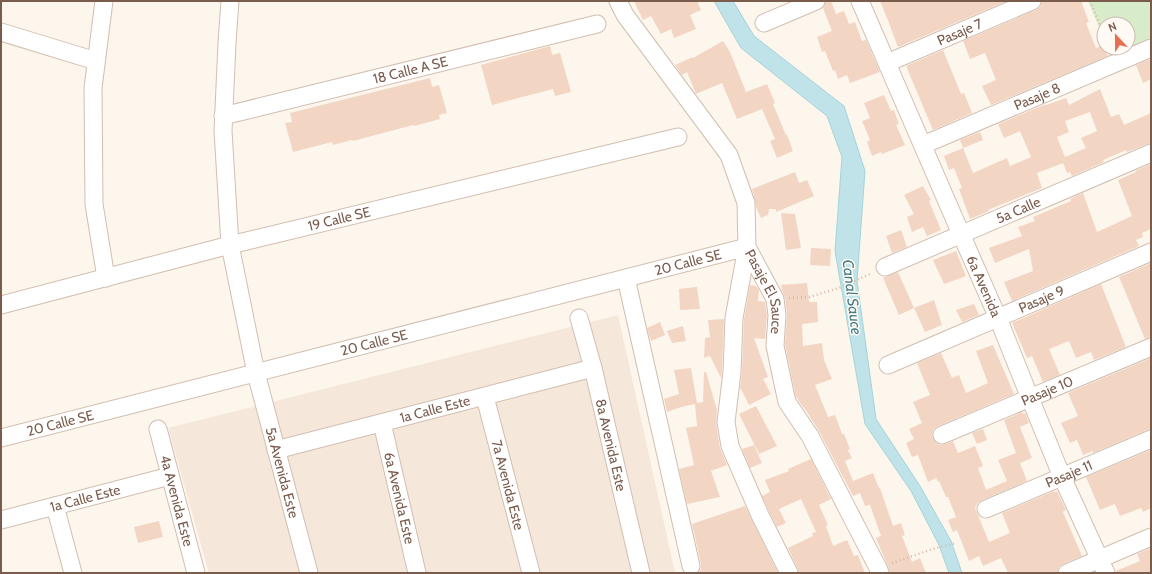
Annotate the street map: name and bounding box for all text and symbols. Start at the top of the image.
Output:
street label: Pasaje 7 [934,14,985,50]
north arrow [1096,16,1136,56]
text: N [1106,19,1118,35]
street label: 18 Calle A SE [371,52,450,88]
street label: Pasaje 8 [1011,79,1063,114]
street label: 5a Calle [993,192,1043,227]
street label: 19 Calle SE [306,202,373,235]
street label: 20 Calle SE [652,245,723,279]
street label: Pasaje El Sauce [741,246,786,335]
street label: 6a Avenida [963,253,1005,320]
water label: Canal Sauce [838,258,866,336]
street label: Pasaje 9 [1016,281,1067,317]
street label: 20 Calle SE [339,325,410,360]
street label: Pasaje 10 [1018,372,1076,410]
street label: 1a Calle Este [398,391,472,427]
street label: 8a Avenida Este [592,397,631,493]
street label: 20 Calle SE [25,406,96,440]
street label: 5a Avenida Este [262,425,303,520]
street label: 7a Avenida Este [488,438,528,532]
street label: 6a Avenida Este [380,450,419,546]
street label: 4a Avenida Este [156,453,198,548]
street label: Pasaje 11 [1043,456,1095,492]
street label: 1a Calle Este [48,480,122,516]

